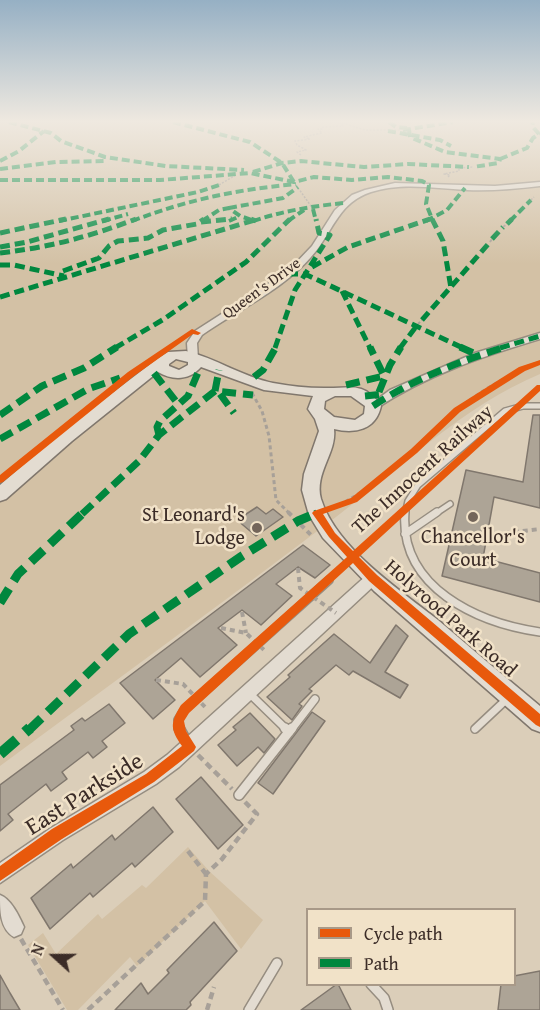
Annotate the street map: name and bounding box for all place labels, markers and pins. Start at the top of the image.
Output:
place label: St Leonard's Lodge [142,504,245,551]
marker: Chancellor's Court [466,510,480,524]
marker: St Leonard's Lodge [250,521,264,535]
place label: Chancellor's Court [421,526,525,573]

